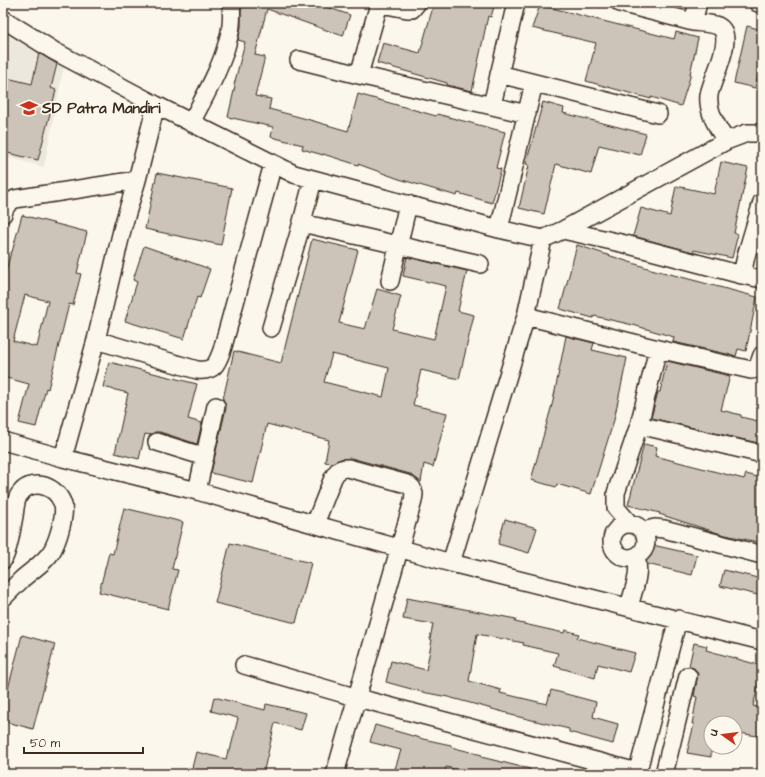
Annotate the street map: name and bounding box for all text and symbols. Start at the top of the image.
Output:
school or university icon: SD Patra Mandiri [19,98,39,118]
place label: SD Patra Mandiri [41,98,161,119]
north arrow [703,715,743,755]
text: U [706,728,722,738]
scale bar [24,729,143,755]
text: 50 m [30,735,61,752]

